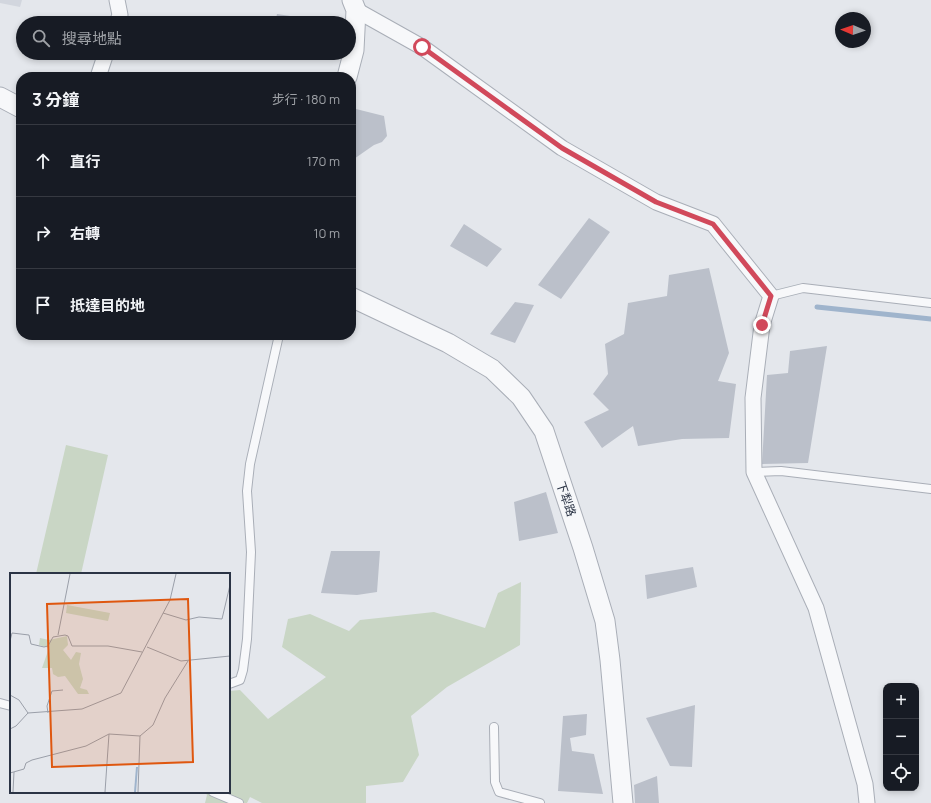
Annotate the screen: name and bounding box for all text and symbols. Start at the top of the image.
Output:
north arrow [835,12,871,48]
search box [16,16,356,60]
icon: search [30,27,52,49]
text: 搜尋地點 [62,28,122,49]
route start [413,38,431,56]
text: 3 分鐘 [32,88,79,111]
text: 步行 · 180 m [272,90,340,108]
icon: ahead [32,150,54,172]
text: 直行 [70,151,100,172]
text: 170 m [307,152,340,170]
icon: right [32,222,54,244]
text: 右轉 [70,223,100,244]
text: 10 m [313,224,340,242]
icon: arrive [32,294,54,316]
text: 抵達目的地 [70,295,145,316]
route end [753,316,771,334]
street label: 下犁路 [553,479,580,519]
inset map [10,573,230,793]
map controls [883,683,919,791]
button: + [883,683,919,719]
button: − [883,719,919,755]
button: locate [883,755,919,791]

